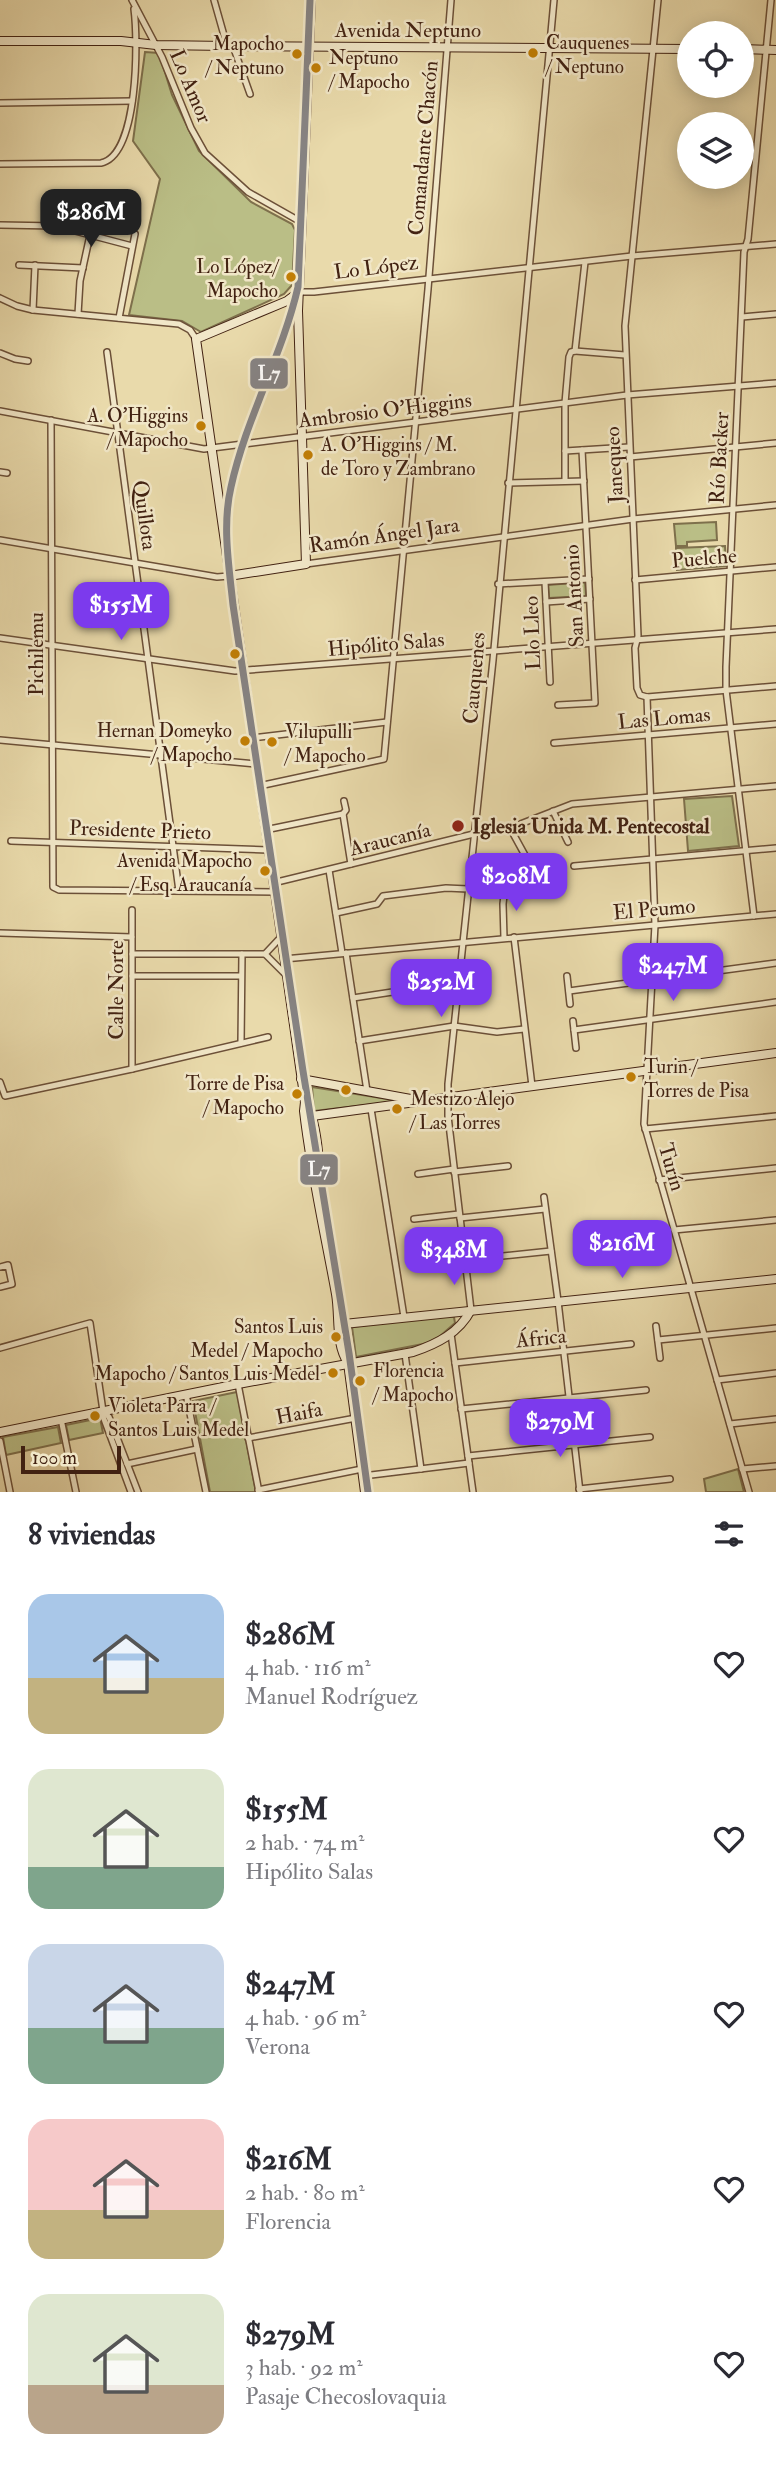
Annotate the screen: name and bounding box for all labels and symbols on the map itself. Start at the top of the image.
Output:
street label: Avenida Neptuno [334,17,481,44]
place label: Cauquenes / Neptuno [544,31,629,80]
place label: Mapocho / Neptuno [204,32,284,81]
street label: Lo Amor [163,45,218,127]
place label: Neptuno / Mapocho [327,46,410,95]
marker: Cauquenes / Neptuno [526,46,540,60]
marker: Mapocho / Neptuno [290,47,304,61]
street label: Comandante Chacón [402,59,445,237]
marker: Neptuno / Mapocho [309,61,323,75]
pin: $286M [42,190,140,249]
street label: Lo López [332,249,420,286]
place label: Lo López/ Mapocho [196,255,280,304]
marker: Lo López/ Mapocho [284,270,298,284]
line badge: L7 [249,357,289,390]
text: L7 [258,362,281,386]
street label: Ambrosio O'Higgins [296,386,473,435]
place label: A. O'Higgins / Mapocho [86,404,188,453]
street label: Río Backer [704,411,735,505]
marker: A. O'Higgins / Mapocho [194,419,208,433]
street label: Janequeo [599,426,630,505]
place label: A. O'Higgins / M. de Toro y Zambrano [320,433,475,481]
marker: A. O'Higgins / M. de Toro y Zambrano [301,448,315,462]
street label: Quillota [126,478,163,552]
street label: Ramón Ángel Jara [307,512,461,559]
street label: Puelche [670,542,738,575]
street label: San Antonio [558,544,591,648]
pin: $155M [72,582,170,642]
street label: Llo Lleo [518,595,547,671]
street label: Pichilemu [23,612,50,696]
street label: Hipólito Salas [327,626,445,663]
street label: Cauquenes [457,631,492,725]
unlabelled marker [228,647,242,661]
street label: Las Lomas [617,701,712,736]
place label: Hernan Domeyko / Mapocho [97,719,232,768]
place label: Vilupulli / Mapocho [283,720,366,769]
marker: Hernan Domeyko / Mapocho [238,734,252,748]
marker: Vilupulli / Mapocho [265,735,279,749]
place label: Iglesia Unida M. Pentecostal [472,813,710,840]
street label: Presidente Prieto [68,815,212,846]
street label: Araucanía [346,816,434,863]
marker: Iglesia Unida M. Pentecostal [450,818,466,834]
place label: Avenida Mapocho / Esq. Araucanía [116,849,252,897]
pin: $208M [467,853,565,913]
marker: Avenida Mapocho / Esq. Araucanía [258,864,272,878]
street label: El Peumo [612,892,696,927]
street label: Calle Norte [103,940,130,1040]
pin: $247M [624,944,722,1003]
pin: $252M [392,960,490,1019]
place label: Turin / Torres de Pisa [644,1055,749,1103]
marker: Turin / Torres de Pisa [624,1070,638,1084]
place label: Torre de Pisa / Mapocho [185,1072,284,1121]
unlabelled marker [339,1083,353,1097]
marker: Torre de Pisa / Mapocho [290,1087,304,1101]
place label: Mestizo Alejo / Las Torres [408,1087,514,1135]
marker: Mestizo Alejo / Las Torres [390,1102,404,1116]
street label: Turín [652,1140,691,1194]
line badge: L7 [299,1153,339,1186]
text: L7 [308,1158,331,1182]
pin: $216M [573,1220,671,1280]
pin: $348M [405,1228,503,1287]
place label: Santos Luis Medel / Mapocho [190,1315,323,1364]
street label: África [514,1322,568,1355]
marker: Santos Luis Medel / Mapocho [329,1330,343,1344]
place label: Florencia / Mapocho [371,1359,454,1408]
place label: Mapocho / Santos Luis Medel [94,1362,320,1387]
marker: Mapocho / Santos Luis Medel [326,1366,340,1380]
marker: Florencia / Mapocho [353,1374,367,1388]
place label: Violeta Parra / Santos Luis Medel [108,1394,249,1442]
street label: Haifa [274,1396,325,1431]
pin: $279M [511,1400,609,1459]
marker: Violeta Parra / Santos Luis Medel [88,1409,102,1423]
scale bar [21,1443,121,1475]

